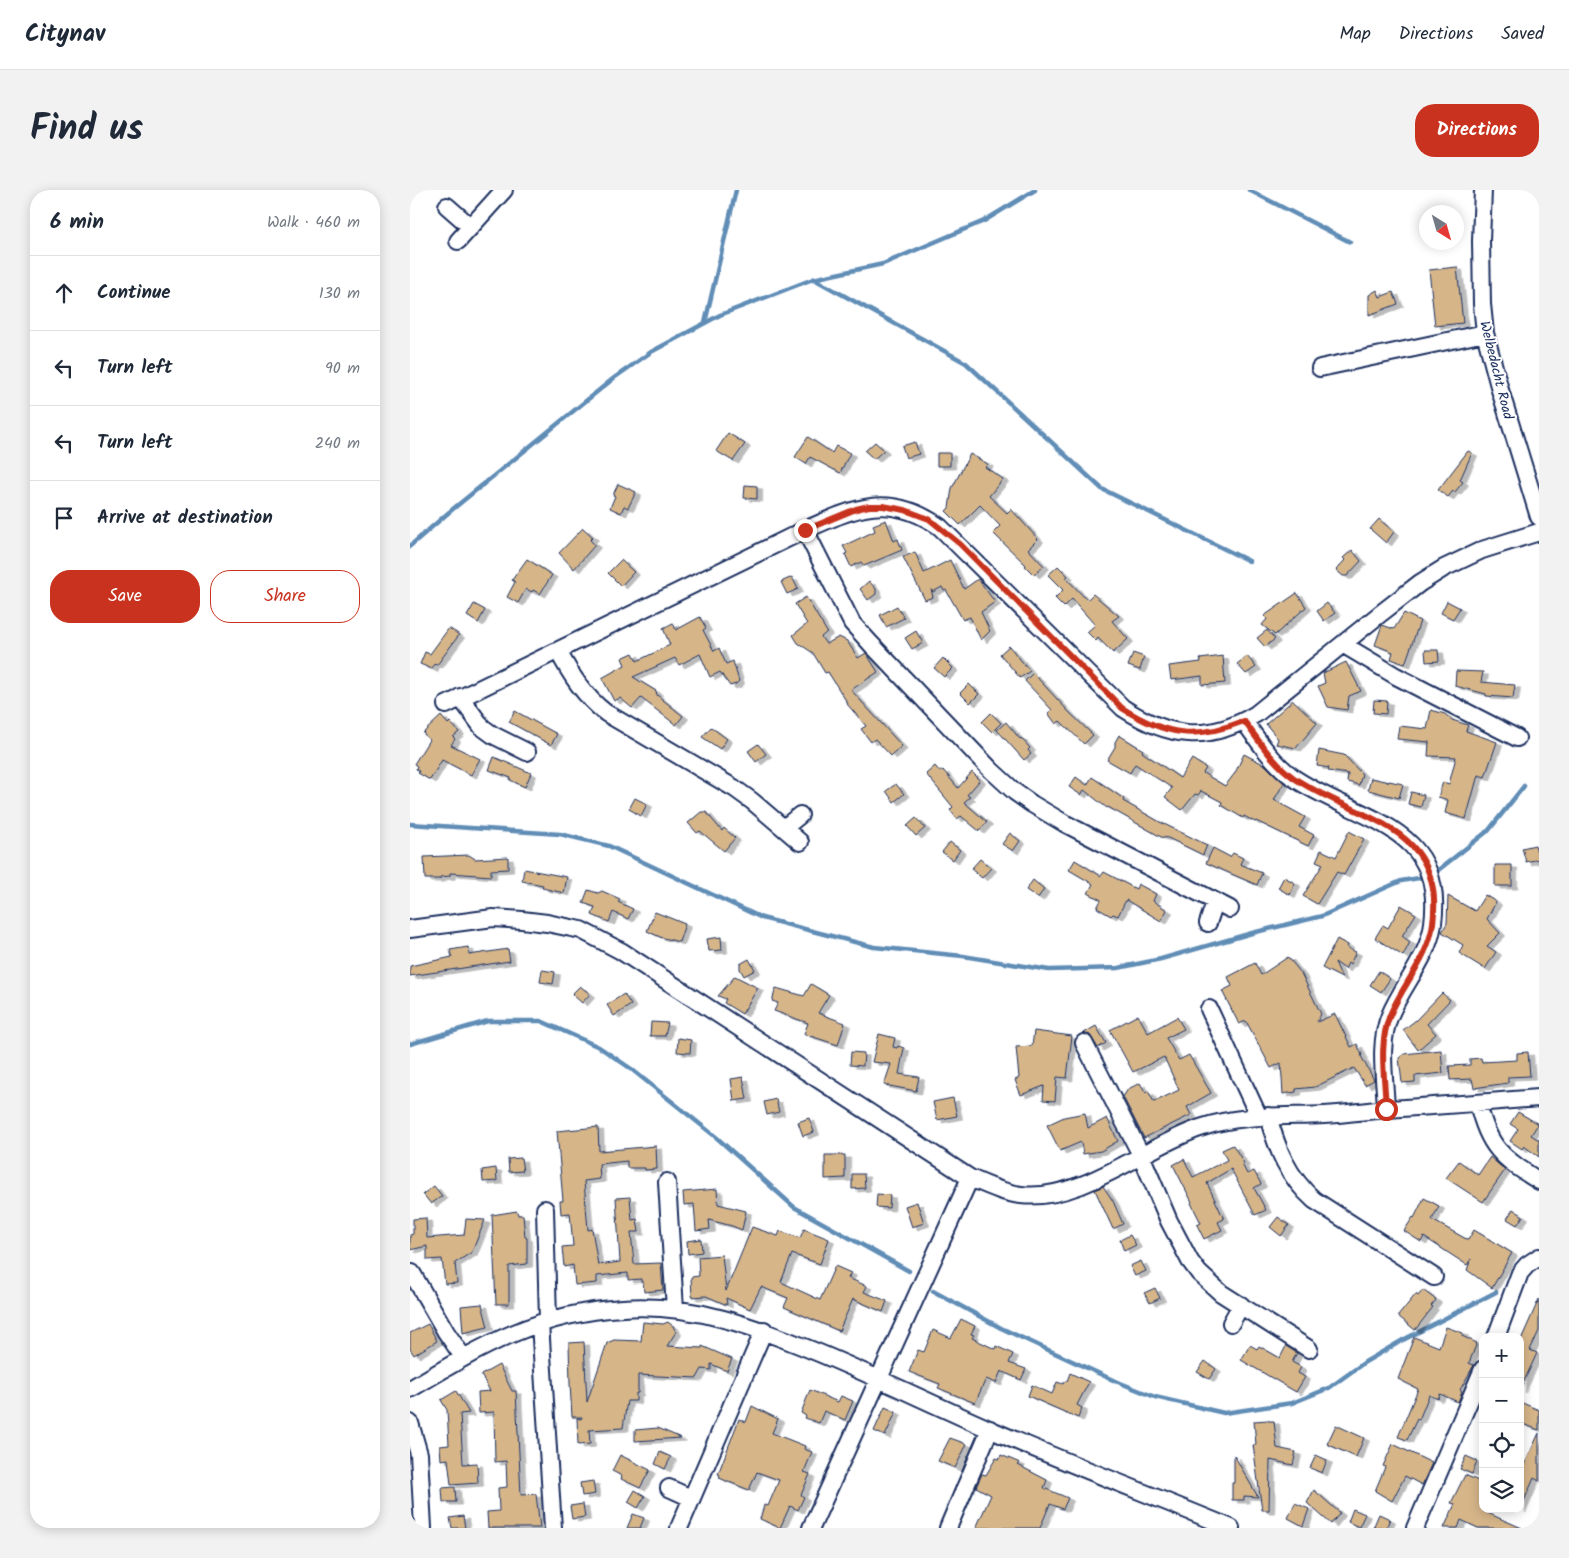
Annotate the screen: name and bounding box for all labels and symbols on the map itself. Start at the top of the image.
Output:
north arrow [1419,205,1464,250]
street label: Welbedacht Road [1473,319,1519,423]
route end [794,519,817,542]
route start [1375,1098,1398,1121]

